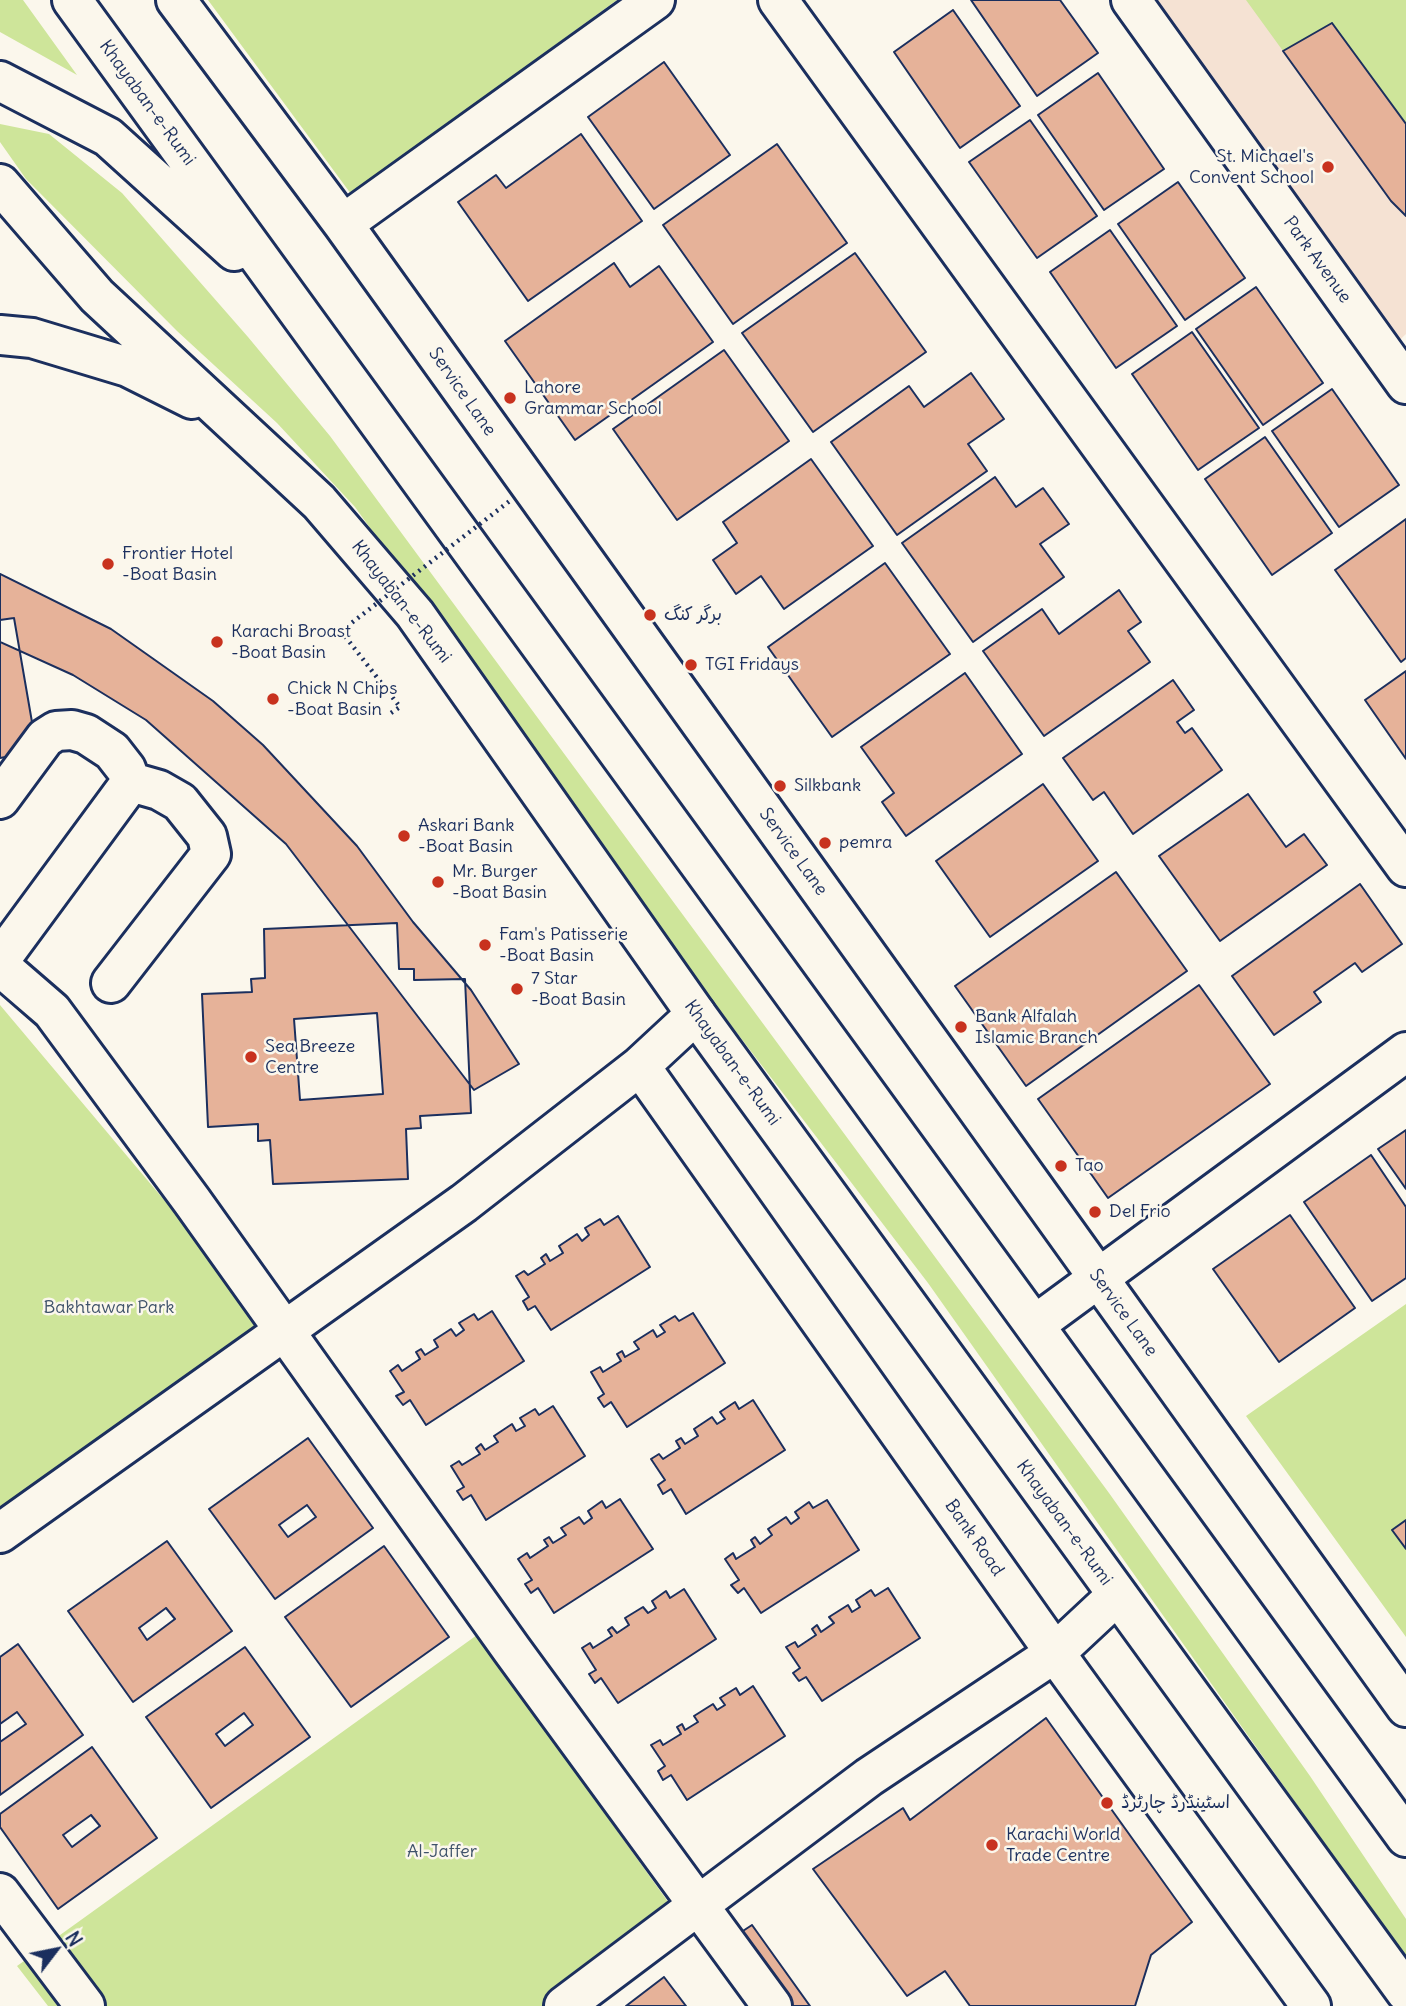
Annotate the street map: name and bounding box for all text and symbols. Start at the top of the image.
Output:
street label: Khayaban-e-Rumi [94,36,200,170]
place label: St. Michael's Convent School [1189,146,1314,188]
marker: St. Michael's Convent School [1320,159,1336,175]
street label: Park Avenue [1278,212,1356,308]
street label: Service Lane [424,344,500,440]
place label: Lahore Grammar School [524,377,662,420]
marker: Lahore Grammar School [502,390,518,406]
street label: Khayaban-e-Rumi [346,536,456,668]
place label: Frontier Hotel -Boat Basin [122,543,233,586]
marker: Frontier Hotel -Boat Basin [100,556,116,572]
place label: برگر کنگ [664,604,722,626]
marker: برگر کنگ [642,607,658,623]
place label: Karachi Broast -Boat Basin [231,621,351,664]
marker: Karachi Broast -Boat Basin [209,634,225,650]
place label: TGI Fridays [705,654,799,676]
marker: TGI Fridays [683,657,699,673]
place label: Chick N Chips -Boat Basin [287,678,397,720]
marker: Chick N Chips -Boat Basin [265,691,281,707]
place label: Silkbank [794,775,861,797]
marker: Silkbank [772,778,788,794]
street label: Service Lane [754,804,832,900]
place label: Askari Bank -Boat Basin [418,815,514,858]
marker: Askari Bank -Boat Basin [396,828,412,844]
place label: pemra [839,832,892,854]
marker: pemra [817,835,833,851]
place label: Mr. Burger -Boat Basin [452,861,547,903]
marker: Mr. Burger -Boat Basin [430,874,446,890]
place label: Fam's Patisserie -Boat Basin [499,924,628,967]
marker: Fam's Patisserie -Boat Basin [477,937,493,953]
place label: 7 Star -Boat Basin [531,968,626,1010]
marker: 7 Star -Boat Basin [509,981,525,997]
street label: Khayaban-e-Rumi [679,996,785,1130]
place label: Bank Alfalah Islamic Branch [975,1006,1098,1048]
marker: Bank Alfalah Islamic Branch [953,1019,969,1035]
place label: Sea Breeze Centre [265,1036,355,1078]
marker: Sea Breeze Centre [243,1049,259,1065]
place label: Tao [1075,1155,1104,1177]
marker: Tao [1053,1158,1069,1174]
place label: Del Frio [1109,1201,1171,1223]
marker: Del Frio [1087,1204,1103,1220]
street label: Service Lane [1084,1265,1162,1361]
park label: Bakhtawar Park [43,1297,175,1319]
street label: Khayaban-e-Rumi [1011,1456,1117,1590]
street label: Bank Road [940,1496,1008,1580]
place label: اسٹینڈرڈ چارٹرڈ [1121,1792,1230,1814]
marker: اسٹینڈرڈ چارٹرڈ [1099,1795,1115,1811]
place label: Karachi World Trade Centre [1006,1824,1120,1867]
marker: Karachi World Trade Centre [984,1837,1000,1853]
park label: Al-Jaffer [407,1841,477,1863]
north arrow [21,1915,91,1985]
text: N [60,1927,87,1951]

